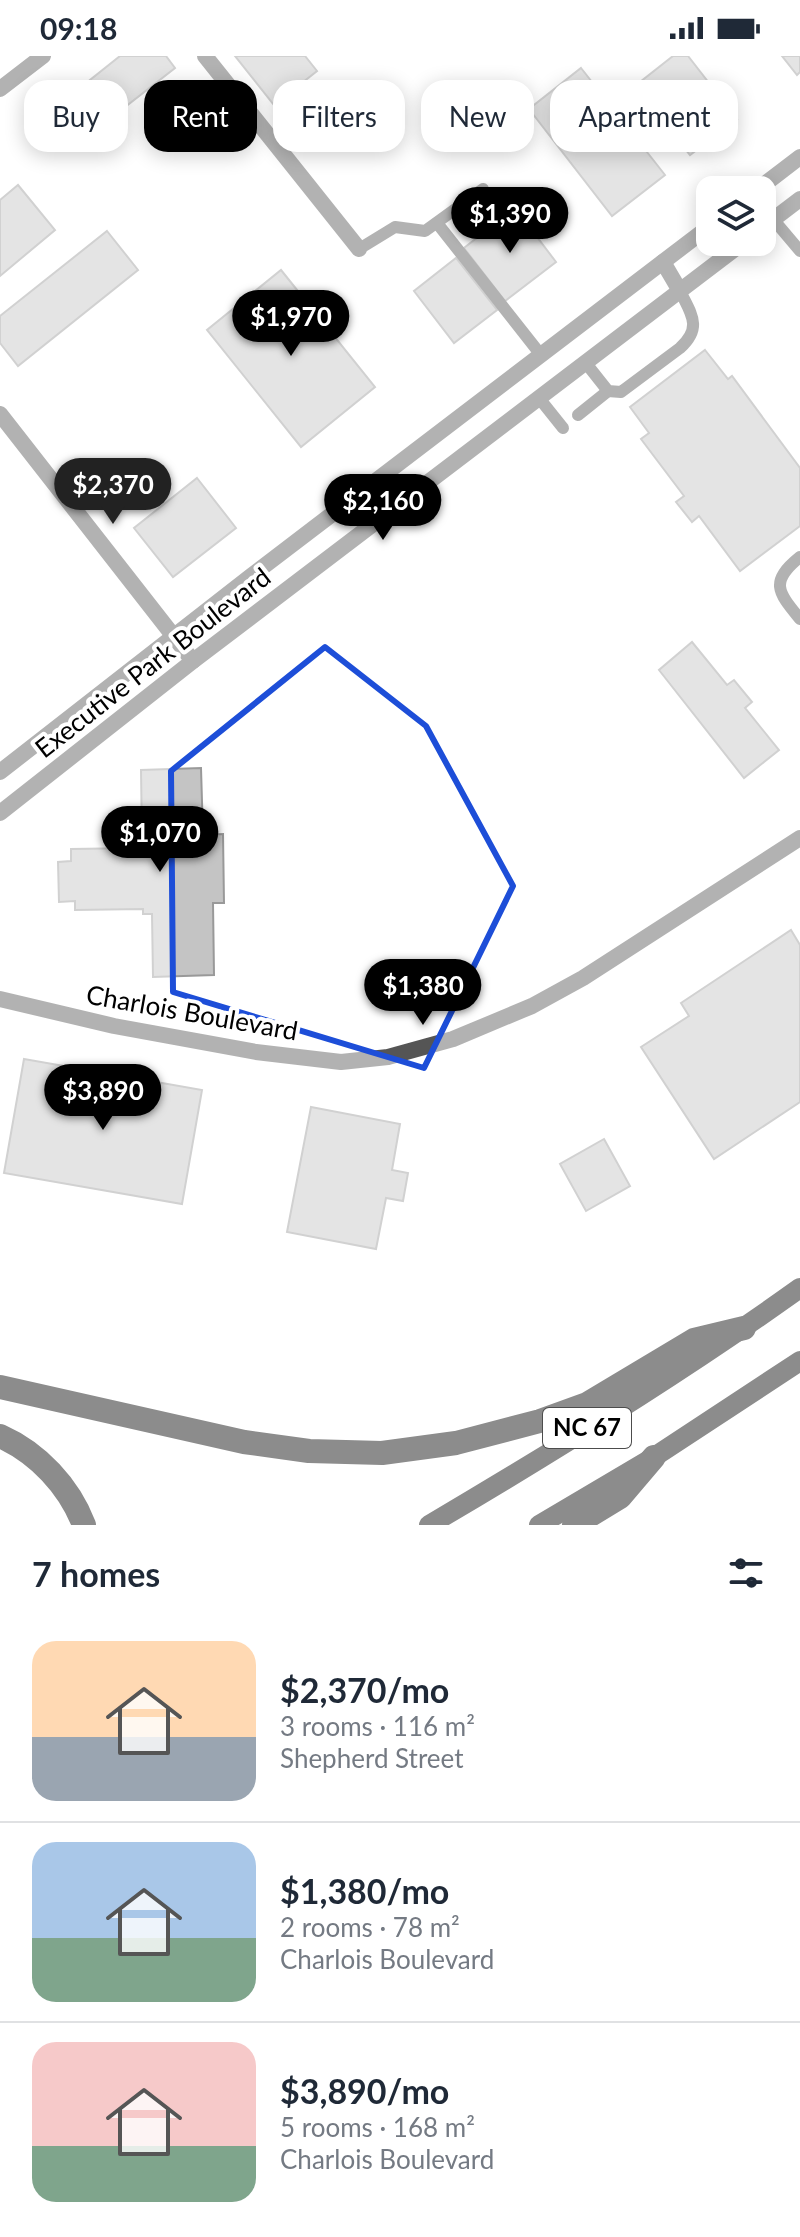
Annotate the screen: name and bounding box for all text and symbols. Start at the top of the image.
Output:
text: 09:18 [40,10,117,46]
chip: Buy [24,80,128,152]
chip: Rent [144,80,257,152]
chip: Filters [273,80,405,152]
chip: New [421,80,534,152]
chip: Apartment [550,80,738,152]
map controls [696,176,776,256]
button: layers [696,176,776,256]
pin: $1,390 [445,187,575,255]
text: $1,390 [469,197,551,229]
pin: $1,970 [226,290,356,358]
text: $1,970 [250,300,332,332]
pin: $2,370 [48,458,178,526]
text: $2,370 [72,468,154,500]
pin: $2,160 [318,474,448,542]
text: $2,160 [342,484,424,516]
street label: Executive Park Boulevard [28,560,276,764]
pin: $1,070 [95,806,225,874]
text: $1,070 [119,816,201,848]
pin: $1,380 [358,959,488,1027]
text: $1,380 [382,969,464,1001]
street label: Charlois Boulevard [84,978,300,1046]
pin: $3,890 [38,1064,168,1132]
text: $3,890 [62,1074,144,1106]
road number: NC 67 [543,1408,631,1448]
icon: filters [724,1551,768,1595]
text: 7 homes [32,1553,160,1594]
text: $2,370/mo [280,1669,449,1710]
icon: home [96,1673,192,1769]
text: 3 rooms · 116 m² [280,1710,475,1742]
text: Shepherd Street [280,1742,464,1774]
text: $1,380/mo [280,1870,449,1911]
icon: home [96,1874,192,1970]
text: 2 rooms · 78 m² [280,1911,460,1943]
text: Charlois Boulevard [280,1943,494,1975]
text: $3,890/mo [280,2070,449,2111]
icon: home [96,2074,192,2170]
text: 5 rooms · 168 m² [280,2111,475,2143]
text: Charlois Boulevard [280,2143,494,2175]

